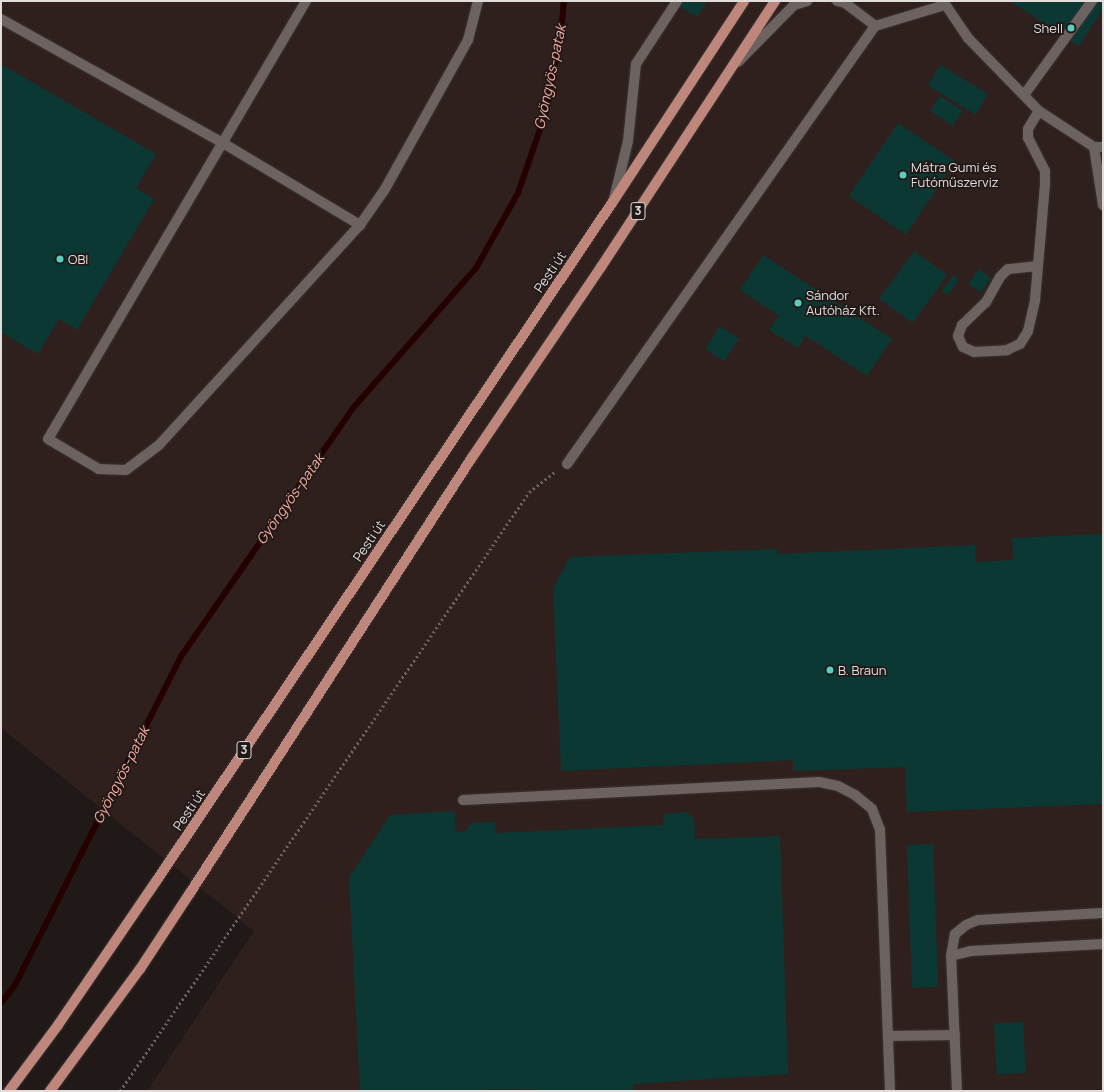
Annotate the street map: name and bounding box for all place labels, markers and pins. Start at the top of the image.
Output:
place label: Shell [1034,20,1063,36]
marker: Shell [1066,23,1076,33]
place label: Mátra Gumi és Futóműszerviz [911,160,999,191]
marker: Mátra Gumi és Futóműszerviz [898,170,908,180]
place label: OBI [68,251,88,267]
marker: OBI [55,254,65,264]
place label: Sándor Autóház Kft. [806,288,880,319]
marker: Sándor Autóház Kft. [793,298,803,308]
place label: B. Braun [838,662,887,678]
marker: B. Braun [825,665,835,675]

